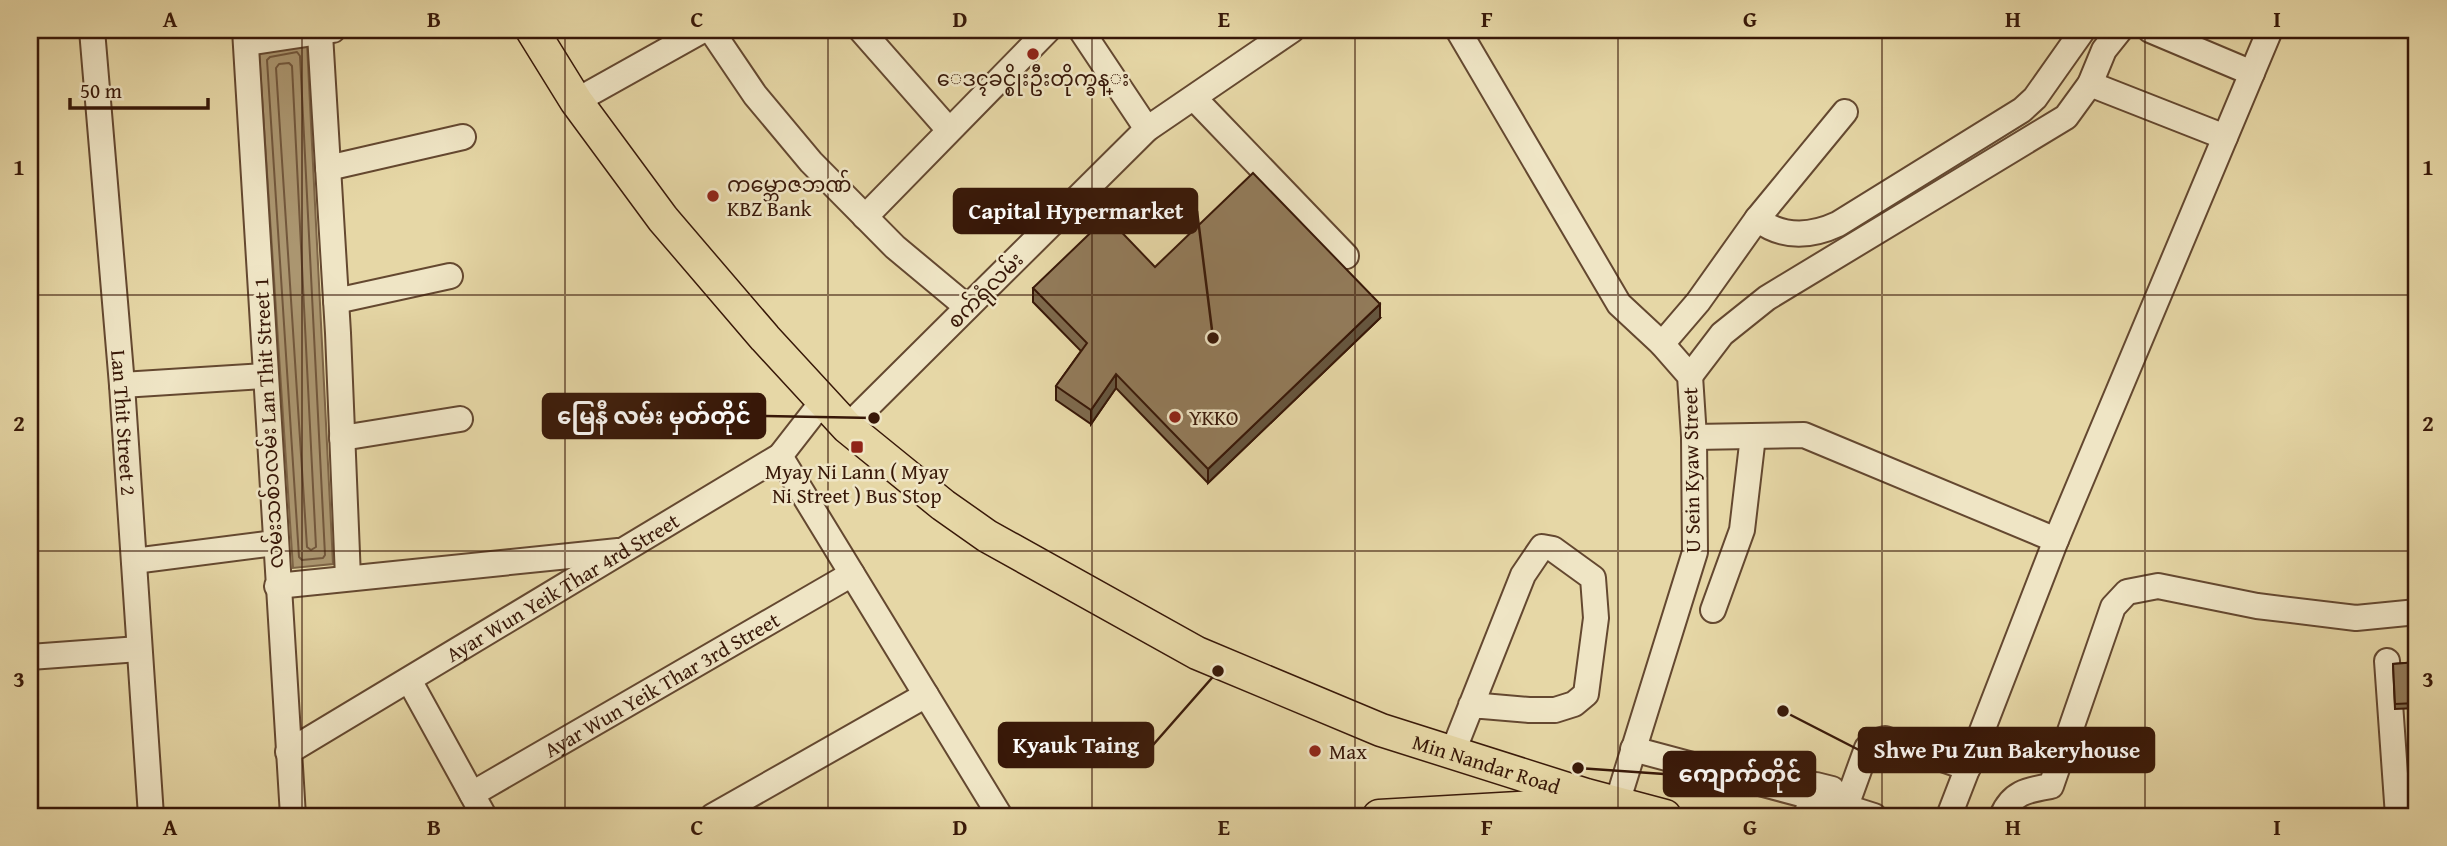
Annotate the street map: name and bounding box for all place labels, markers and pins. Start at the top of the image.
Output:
marker: ေဒၚခင္စိုးဦးတိုက္ခန္း [1025,46,1041,62]
place label: ေဒၚခင္စိုးဦးတိုက္ခန္း [937,63,1129,96]
place label: ကမ္ဘောဇဘဏ် KBZ Bank [727,169,852,224]
marker: ကမ္ဘောဇဘဏ် KBZ Bank [705,188,721,204]
callout: Capital Hypermarket [954,189,1197,233]
callout: မြေနီ လမ်း မှတ်တိုင် [543,394,765,438]
place label: YKKO [1189,402,1239,433]
marker: YKKO [1167,409,1183,425]
marker: Myay Ni Lann ( Myay Ni Street ) Bus Stop [849,439,865,455]
place label: Myay Ni Lann ( Myay Ni Street ) Bus Stop [765,456,950,511]
callout: Kyauk Taing [999,723,1153,767]
callout: Shwe Pu Zun Bakeryhouse [1859,728,2154,772]
place label: Max [1329,736,1367,767]
marker: Max [1307,743,1323,759]
callout: ကျောက်တိုင် [1664,752,1815,796]

